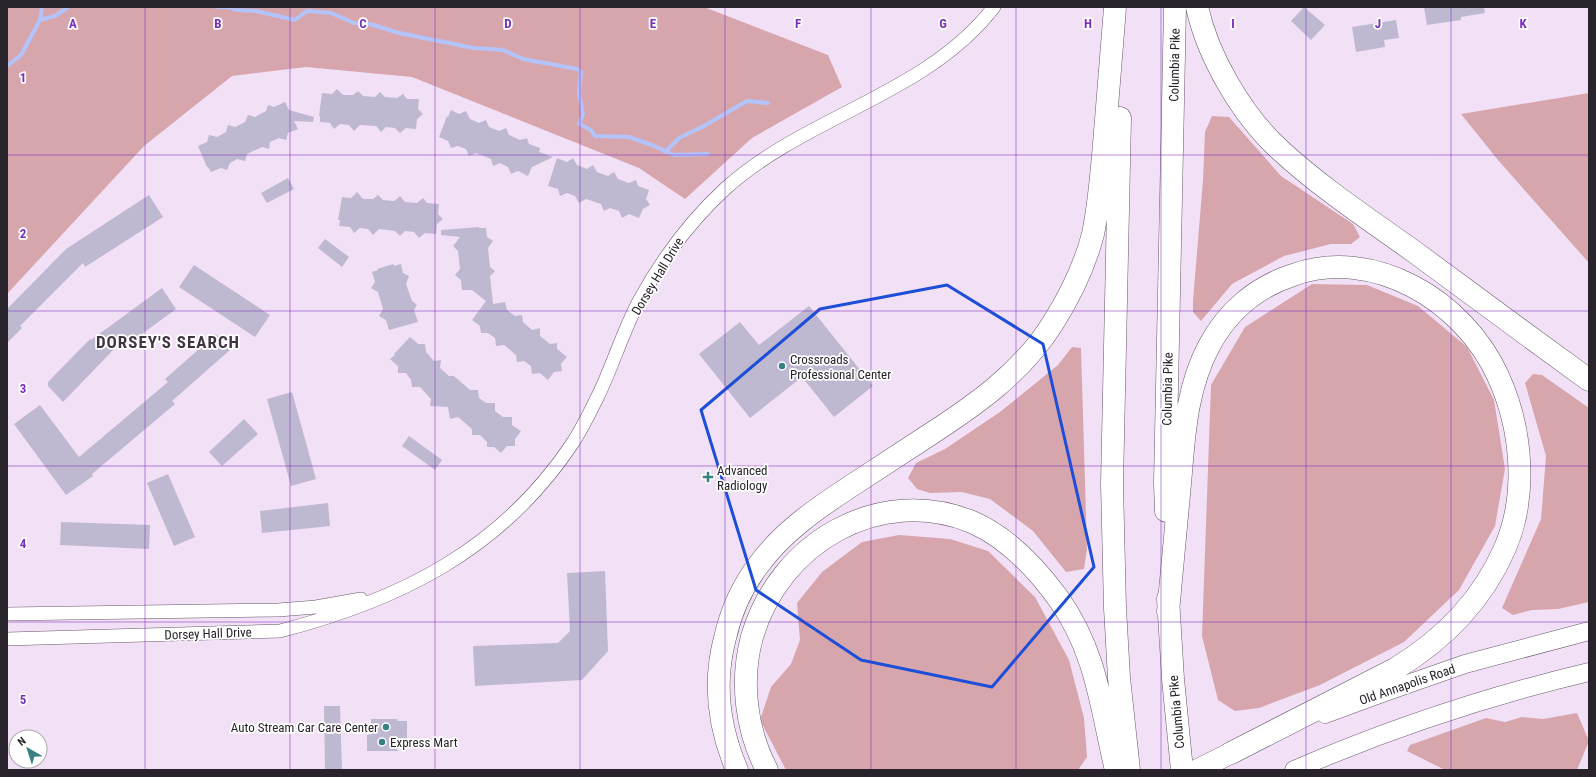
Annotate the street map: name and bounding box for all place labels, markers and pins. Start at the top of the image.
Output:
place label: Crossroads Professional Center [790,352,891,382]
marker: Crossroads Professional Center [777,361,787,371]
place label: Advanced Radiology [717,463,768,493]
marker: Advanced Radiology [702,471,714,483]
place label: Auto Stream Car Care Center [231,720,378,735]
marker: Auto Stream Car Care Center [381,722,391,732]
place label: Express Mart [390,735,458,750]
marker: Express Mart [377,737,387,747]

